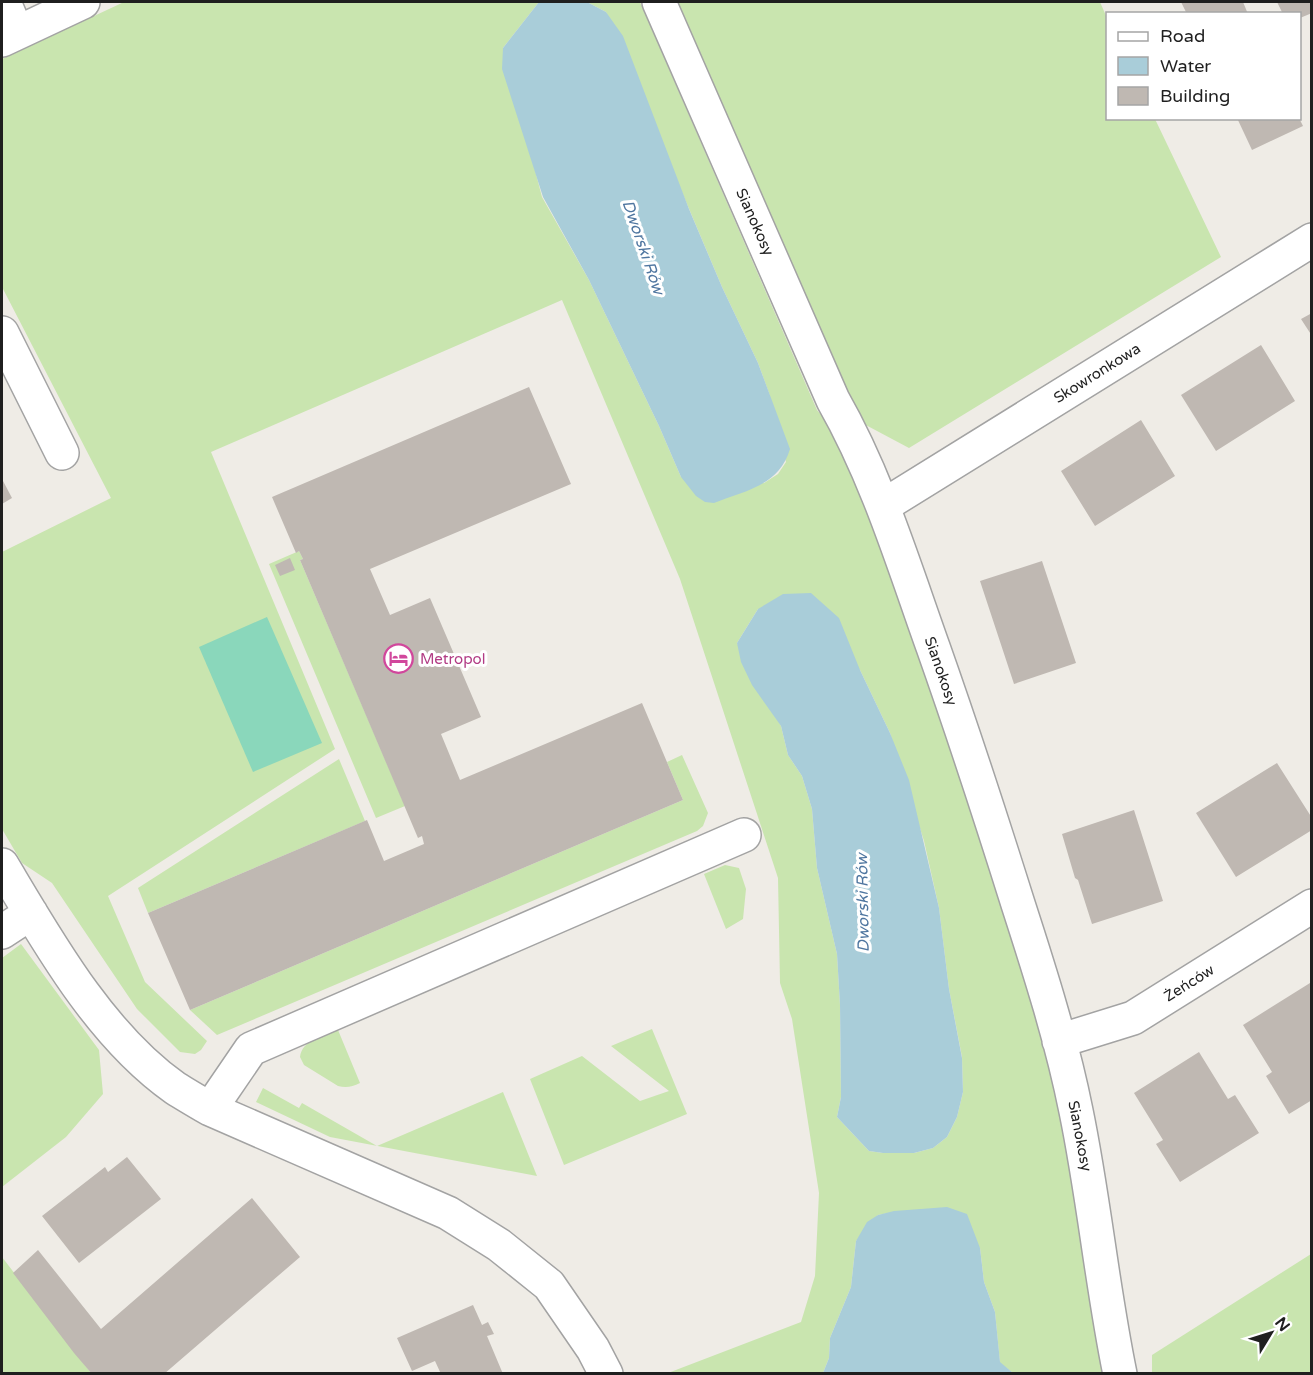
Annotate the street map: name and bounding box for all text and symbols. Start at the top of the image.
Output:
legend [1106,12,1301,120]
text: Road [1160,25,1205,47]
text: Water [1160,55,1211,77]
text: Building [1160,85,1230,107]
street label: Sianokosy [732,186,778,258]
water label: Dworski Rów [618,197,669,299]
street label: Skowronkowa [1050,339,1144,407]
street label: Sianokosy [921,634,961,708]
hotel icon: Metropol [383,643,415,675]
place label: Metropol [420,650,485,668]
water label: Dworski Rów [852,851,874,952]
street label: Żeńców [1160,960,1218,1005]
street label: Sianokosy [1064,1099,1096,1173]
north arrow [1241,1303,1301,1363]
text: N [1270,1313,1294,1336]

